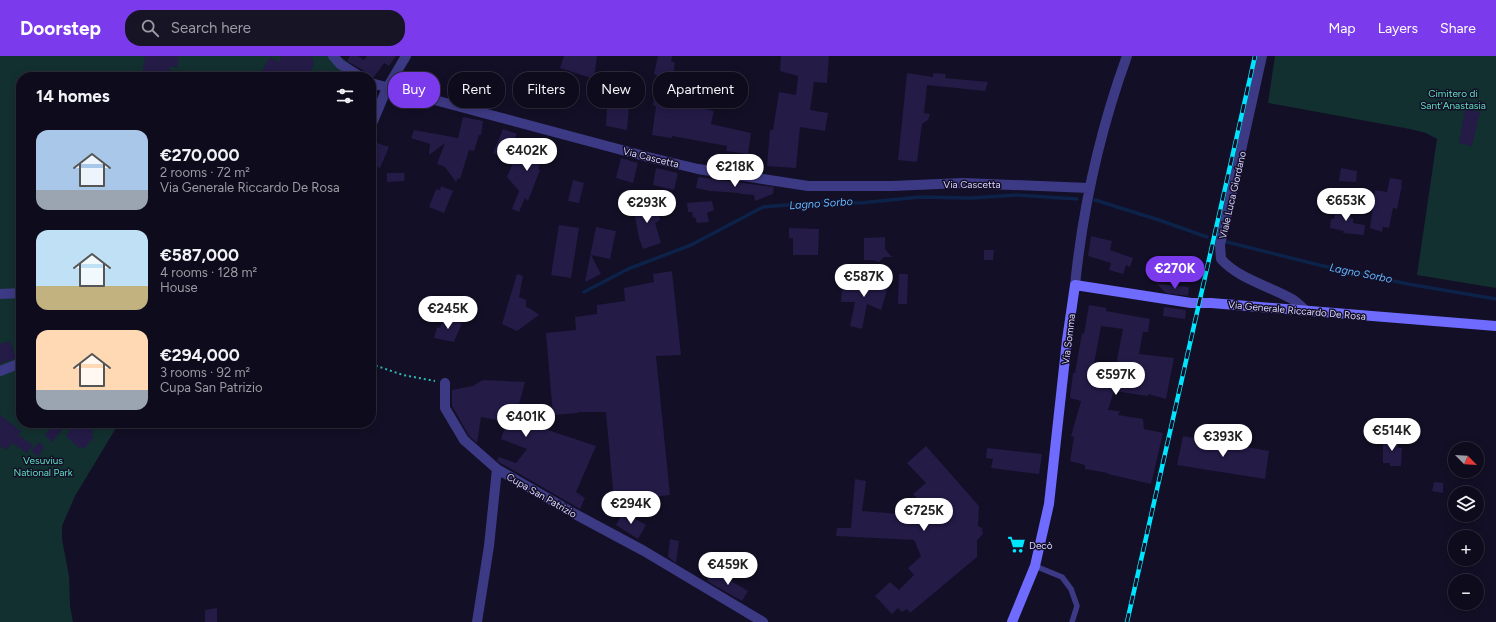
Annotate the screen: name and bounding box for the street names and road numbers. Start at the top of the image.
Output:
street label: Via Cascetta [622,144,680,171]
street label: Viale Luca Giordano [1216,150,1249,240]
street label: Via Cascetta [943,178,1001,191]
street label: Via Generale Riccardo De Rosa [1228,298,1366,323]
street label: Via Somma [1059,313,1078,365]
street label: Cupa San Patrizio [504,470,579,521]

